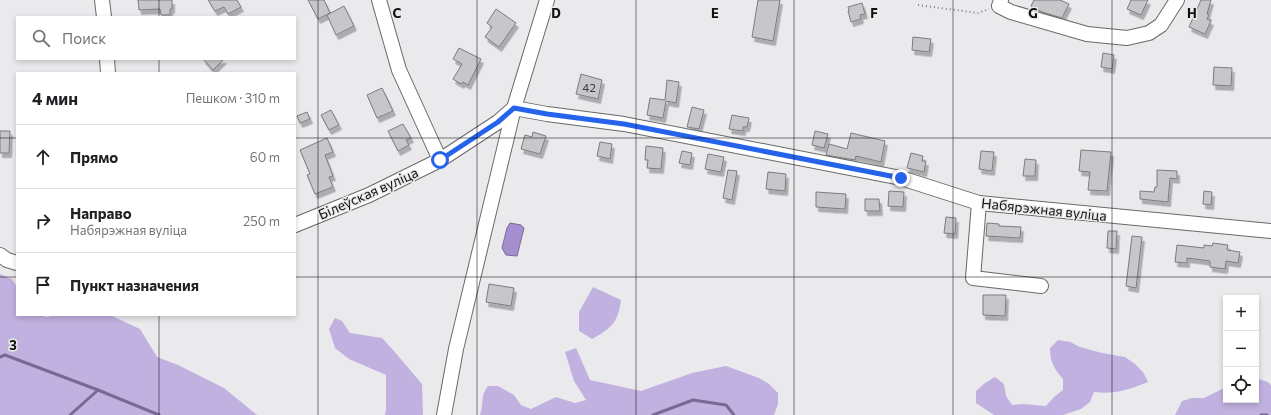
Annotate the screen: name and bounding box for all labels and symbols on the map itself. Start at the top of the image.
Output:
text: C [393,5,402,21]
text: D [551,5,561,21]
text: E [711,5,719,21]
text: F [870,5,878,21]
text: G [1028,5,1038,21]
text: H [1187,5,1197,21]
house number: 42 [582,80,596,94]
route start [431,151,449,169]
street label: Білеўская вуліца [315,163,421,223]
route end [892,169,910,187]
street label: Набярэжная вуліца [980,194,1108,224]
text: 3 [9,337,17,353]

